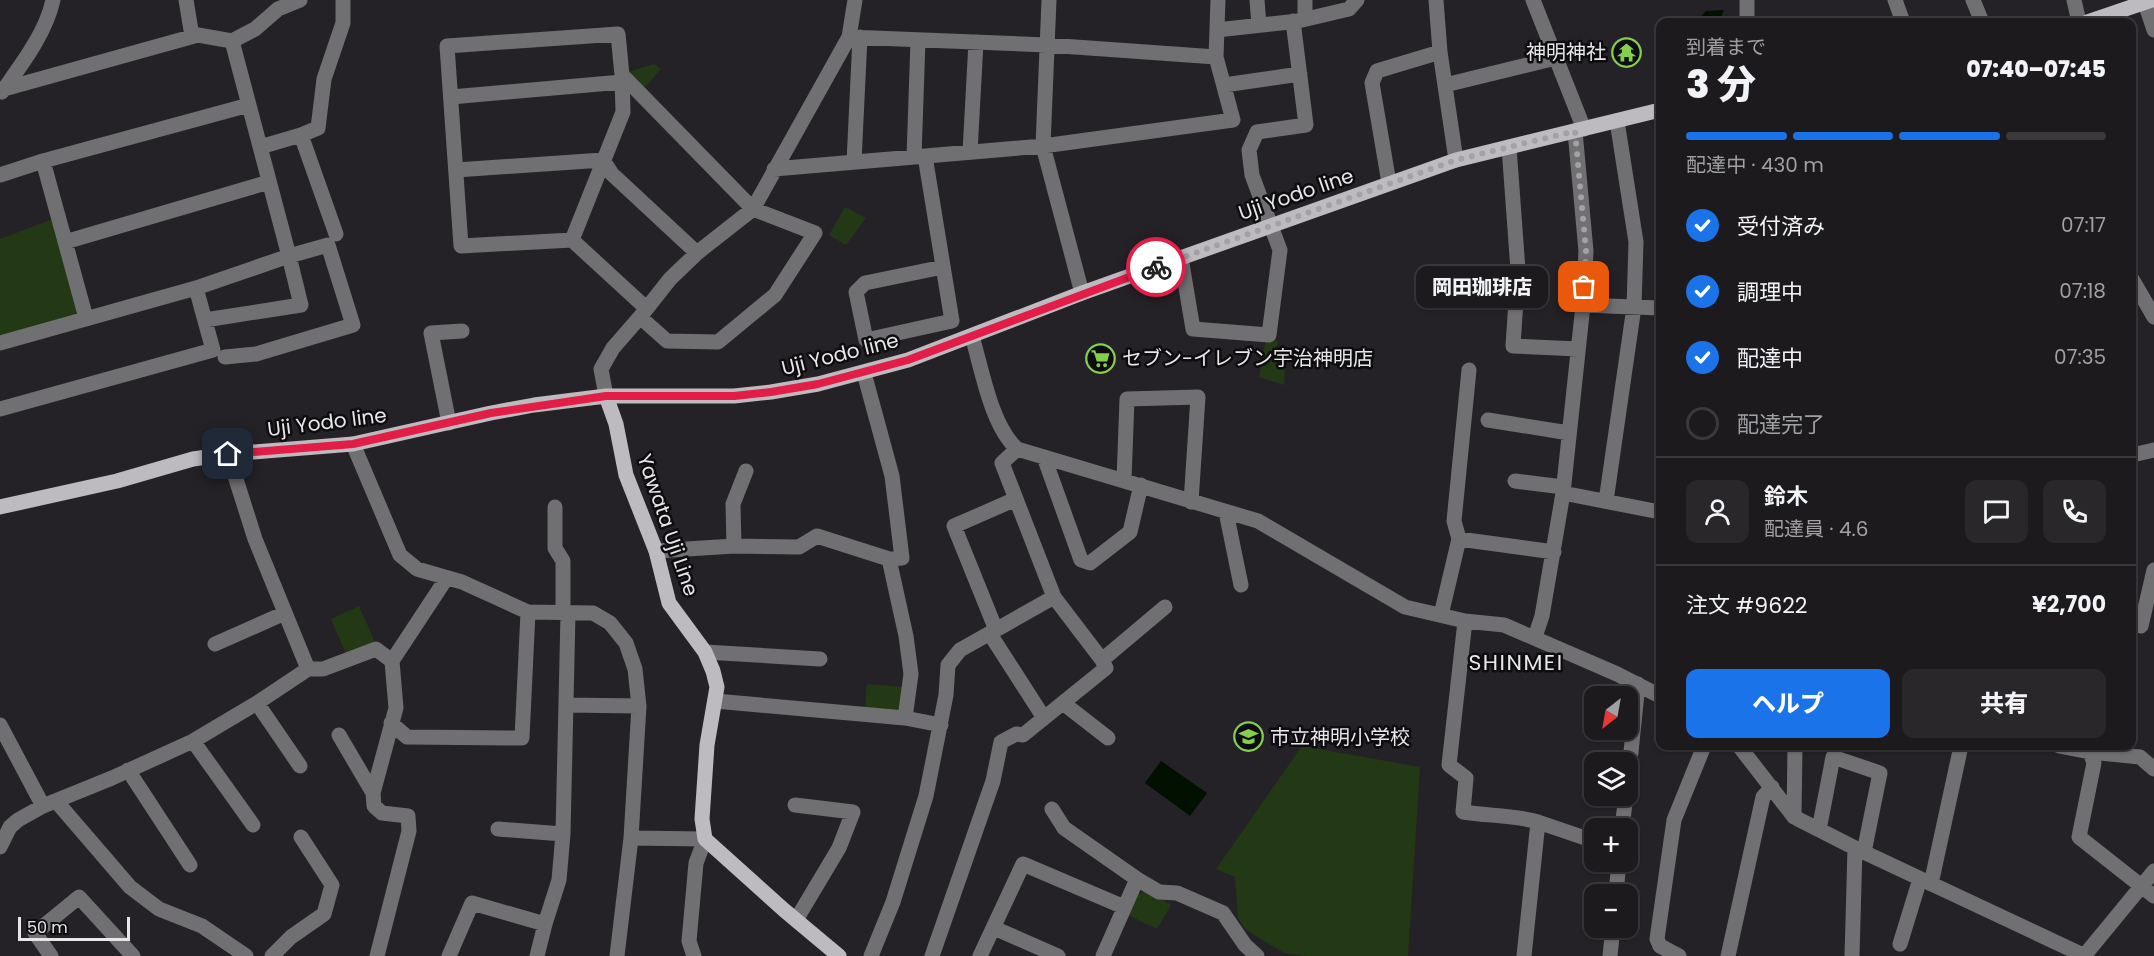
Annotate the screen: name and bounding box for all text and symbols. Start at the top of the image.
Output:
text: 到着まで [1686,33,1766,61]
temple icon: 神明神社 [1611,36,1643,68]
place label: 神明神社 [1526,38,1606,66]
text: 07:40–07:45 [1966,54,2106,85]
text: 3 分 [1686,57,1756,112]
text: 配達中 · 430 m [1686,151,1824,179]
street label: Uji Yodo line [1235,161,1357,227]
icon: check [1686,209,1719,242]
text: 受付済み [1737,211,1825,242]
text: 07:17 [2061,211,2106,239]
courier [1126,237,1186,297]
icon: bike [1140,251,1173,284]
pin [1558,261,1609,312]
callout: 岡田珈琲店 [1416,266,1548,308]
icon: bag [1567,270,1600,303]
text: 岡田珈琲店 [1432,273,1532,301]
icon: check [1686,275,1719,308]
text: 調理中 [1737,277,1803,308]
text: 07:18 [2059,277,2106,305]
street label: Uji Yodo line [778,326,902,382]
icon: check [1686,341,1719,374]
supermarket icon: セブン-イレブン宇治神明店 [1085,342,1117,374]
text: 配達中 [1737,343,1803,374]
text: 07:35 [2054,343,2106,371]
place label: セブン-イレブン宇治神明店 [1122,344,1373,372]
street label: Uji Yodo line [266,401,388,443]
text: 配達完了 [1737,409,1825,440]
pin [202,428,253,479]
icon: home [211,437,244,470]
street label: Yawata Uji Line [631,450,705,600]
button: person [1686,480,1749,543]
button: chat [1965,480,2028,543]
button: phone [2043,480,2106,543]
text: 鈴木 [1764,481,1808,512]
text: 配達員 · 4.6 [1764,515,1868,543]
text: ¥2,700 [2032,589,2106,620]
text: 注文 #9622 [1686,590,1808,621]
district label: SHINMEI [1468,647,1564,678]
button: ヘルプ [1686,669,1890,738]
button: 共有 [1902,669,2106,738]
north arrow [1584,686,1638,740]
map controls [1584,686,1638,938]
school or university icon: 市立神明小学校 [1233,721,1265,753]
place label: 市立神明小学校 [1270,723,1410,751]
button: layers [1584,752,1638,806]
button: + [1584,818,1638,872]
button: − [1584,884,1638,938]
scale bar [18,914,130,942]
text: 50 m [27,916,68,939]

